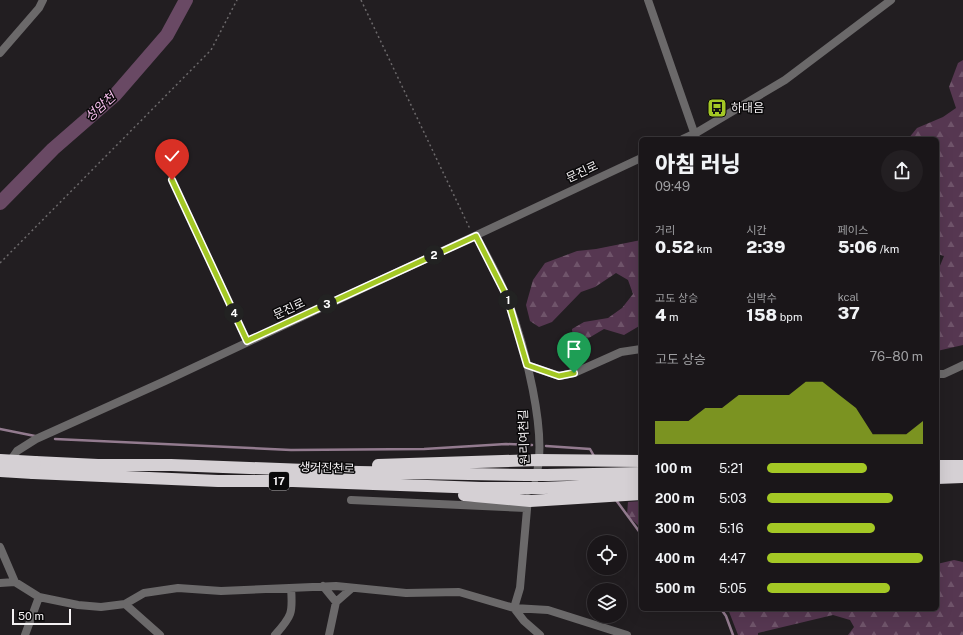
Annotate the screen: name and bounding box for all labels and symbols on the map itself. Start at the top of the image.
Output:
water label: 성암천 [82,89,119,125]
bus stop icon: 하대음 [706,97,728,119]
place label: 하대음 [731,101,764,115]
pin [155,139,189,180]
street label: 문진로 [564,159,600,185]
pin: 2 [424,245,444,265]
pin: 1 [498,290,518,310]
pin: 3 [317,294,337,314]
street label: 문진로 [271,296,307,322]
pin: 4 [224,303,244,323]
pin [557,332,591,373]
street label: 원리여천길 [516,409,532,465]
street label: 생거진천로 [299,460,355,476]
road number: 17 [269,472,289,490]
scale bar [12,607,71,626]

